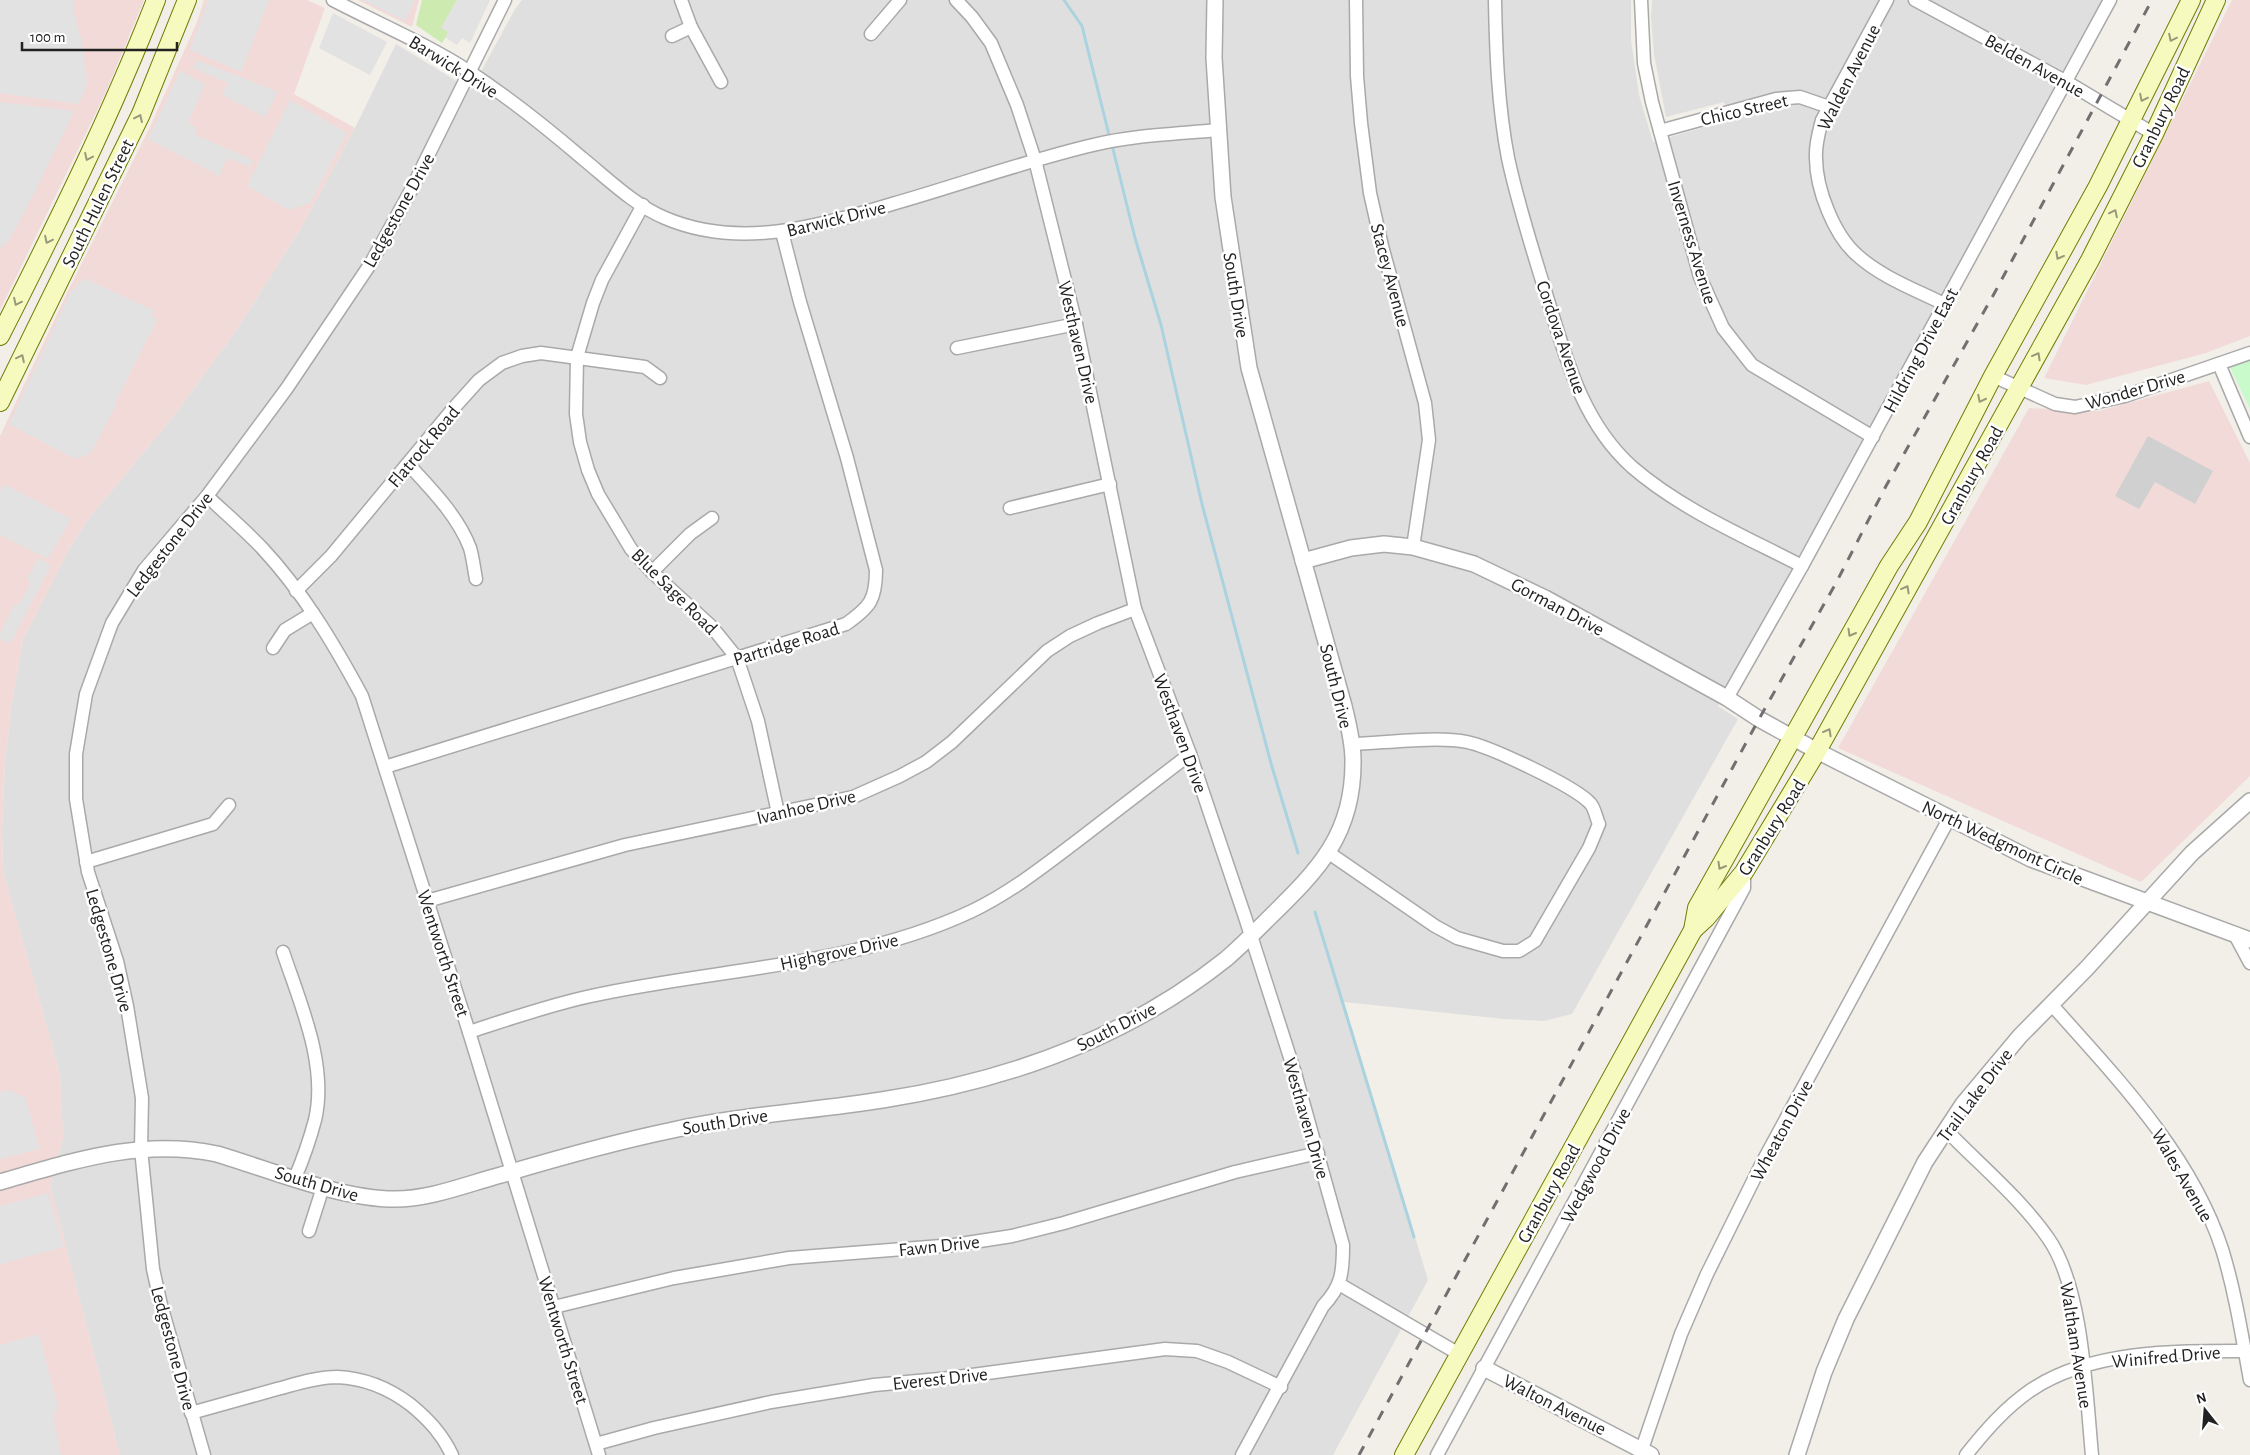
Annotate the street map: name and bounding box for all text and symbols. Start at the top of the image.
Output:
scale bar [22,20,178,52]
street label: Walden Avenue [1814,22,1884,134]
text: 100 m [30,30,65,45]
street label: Belden Avenue [1981,31,2087,101]
street label: Barwick Drive [405,32,501,102]
one-way arrow [2168,33,2179,42]
street label: Granbury Road [2129,64,2194,171]
street label: Chico Street [1699,91,1790,130]
one-way arrow [2139,93,2149,102]
one-way arrow [133,114,143,123]
street label: South Hulen Street [59,136,138,271]
street label: Ledgestone Drive [360,150,439,271]
one-way arrow [84,152,94,161]
street label: Inverness Avenue [1664,178,1719,306]
street label: Barwick Drive [785,198,888,241]
one-way arrow [2107,209,2118,218]
street label: Stacey Avenue [1367,221,1413,329]
one-way arrow [44,235,54,244]
street label: South Drive [1219,251,1252,339]
one-way arrow [2055,251,2065,260]
street label: Cordova Avenue [1532,278,1589,397]
street label: Westhaven Drive [1054,279,1101,406]
street label: Hildring Drive East [1880,285,1962,416]
one-way arrow [13,297,24,306]
one-way arrow [2031,352,2041,361]
one-way arrow [15,354,25,363]
street label: Wonder Drive [2084,367,2187,414]
one-way arrow [1977,394,1987,403]
street label: Flatrock Road [385,402,464,491]
street label: Granbury Road [1937,423,2007,528]
street label: Ledgestone Drive [123,489,217,601]
street label: Blue Sage Road [627,545,721,639]
street label: Gorman Drive [1508,575,1607,640]
one-way arrow [1900,585,1910,594]
street label: Partridge Road [731,619,842,670]
one-way arrow [1848,627,1858,636]
street label: South Drive [1316,642,1355,730]
street label: Westhaven Drive [1149,671,1210,796]
one-way arrow [1822,728,1832,737]
street label: Granbury Road [1735,776,1810,879]
street label: Ivanhoe Drive [755,787,858,828]
street label: North Wedgmont Circle [1919,798,2086,889]
one-way arrow [1717,861,1727,870]
street label: Ledgestone Drive [82,887,135,1014]
street label: Wentworth Street [413,888,472,1019]
street label: Highgrove Drive [778,931,900,974]
street label: South Drive [1074,999,1159,1055]
street label: Trail Lake Drive [1934,1046,2016,1146]
street label: Westhaven Drive [1279,1056,1332,1181]
street label: Wheaton Drive [1748,1077,1817,1184]
street label: Wedgwood Drive [1558,1105,1635,1227]
street label: South Drive [681,1106,769,1139]
street label: Wales Avenue [2148,1126,2216,1225]
street label: Granbury Road [1514,1141,1584,1246]
street label: South Drive [273,1163,361,1205]
street label: Fawn Drive [898,1233,981,1260]
street label: Wentworth Street [534,1274,591,1407]
street label: Waltham Avenue [2056,1281,2095,1410]
street label: Ledgestone Drive [147,1284,198,1412]
street label: Winifred Drive [2111,1343,2221,1372]
street label: Everest Drive [892,1365,989,1394]
street label: Walton Avenue [1500,1371,1609,1439]
north arrow [2180,1385,2230,1435]
text: N [2195,1390,2208,1407]

